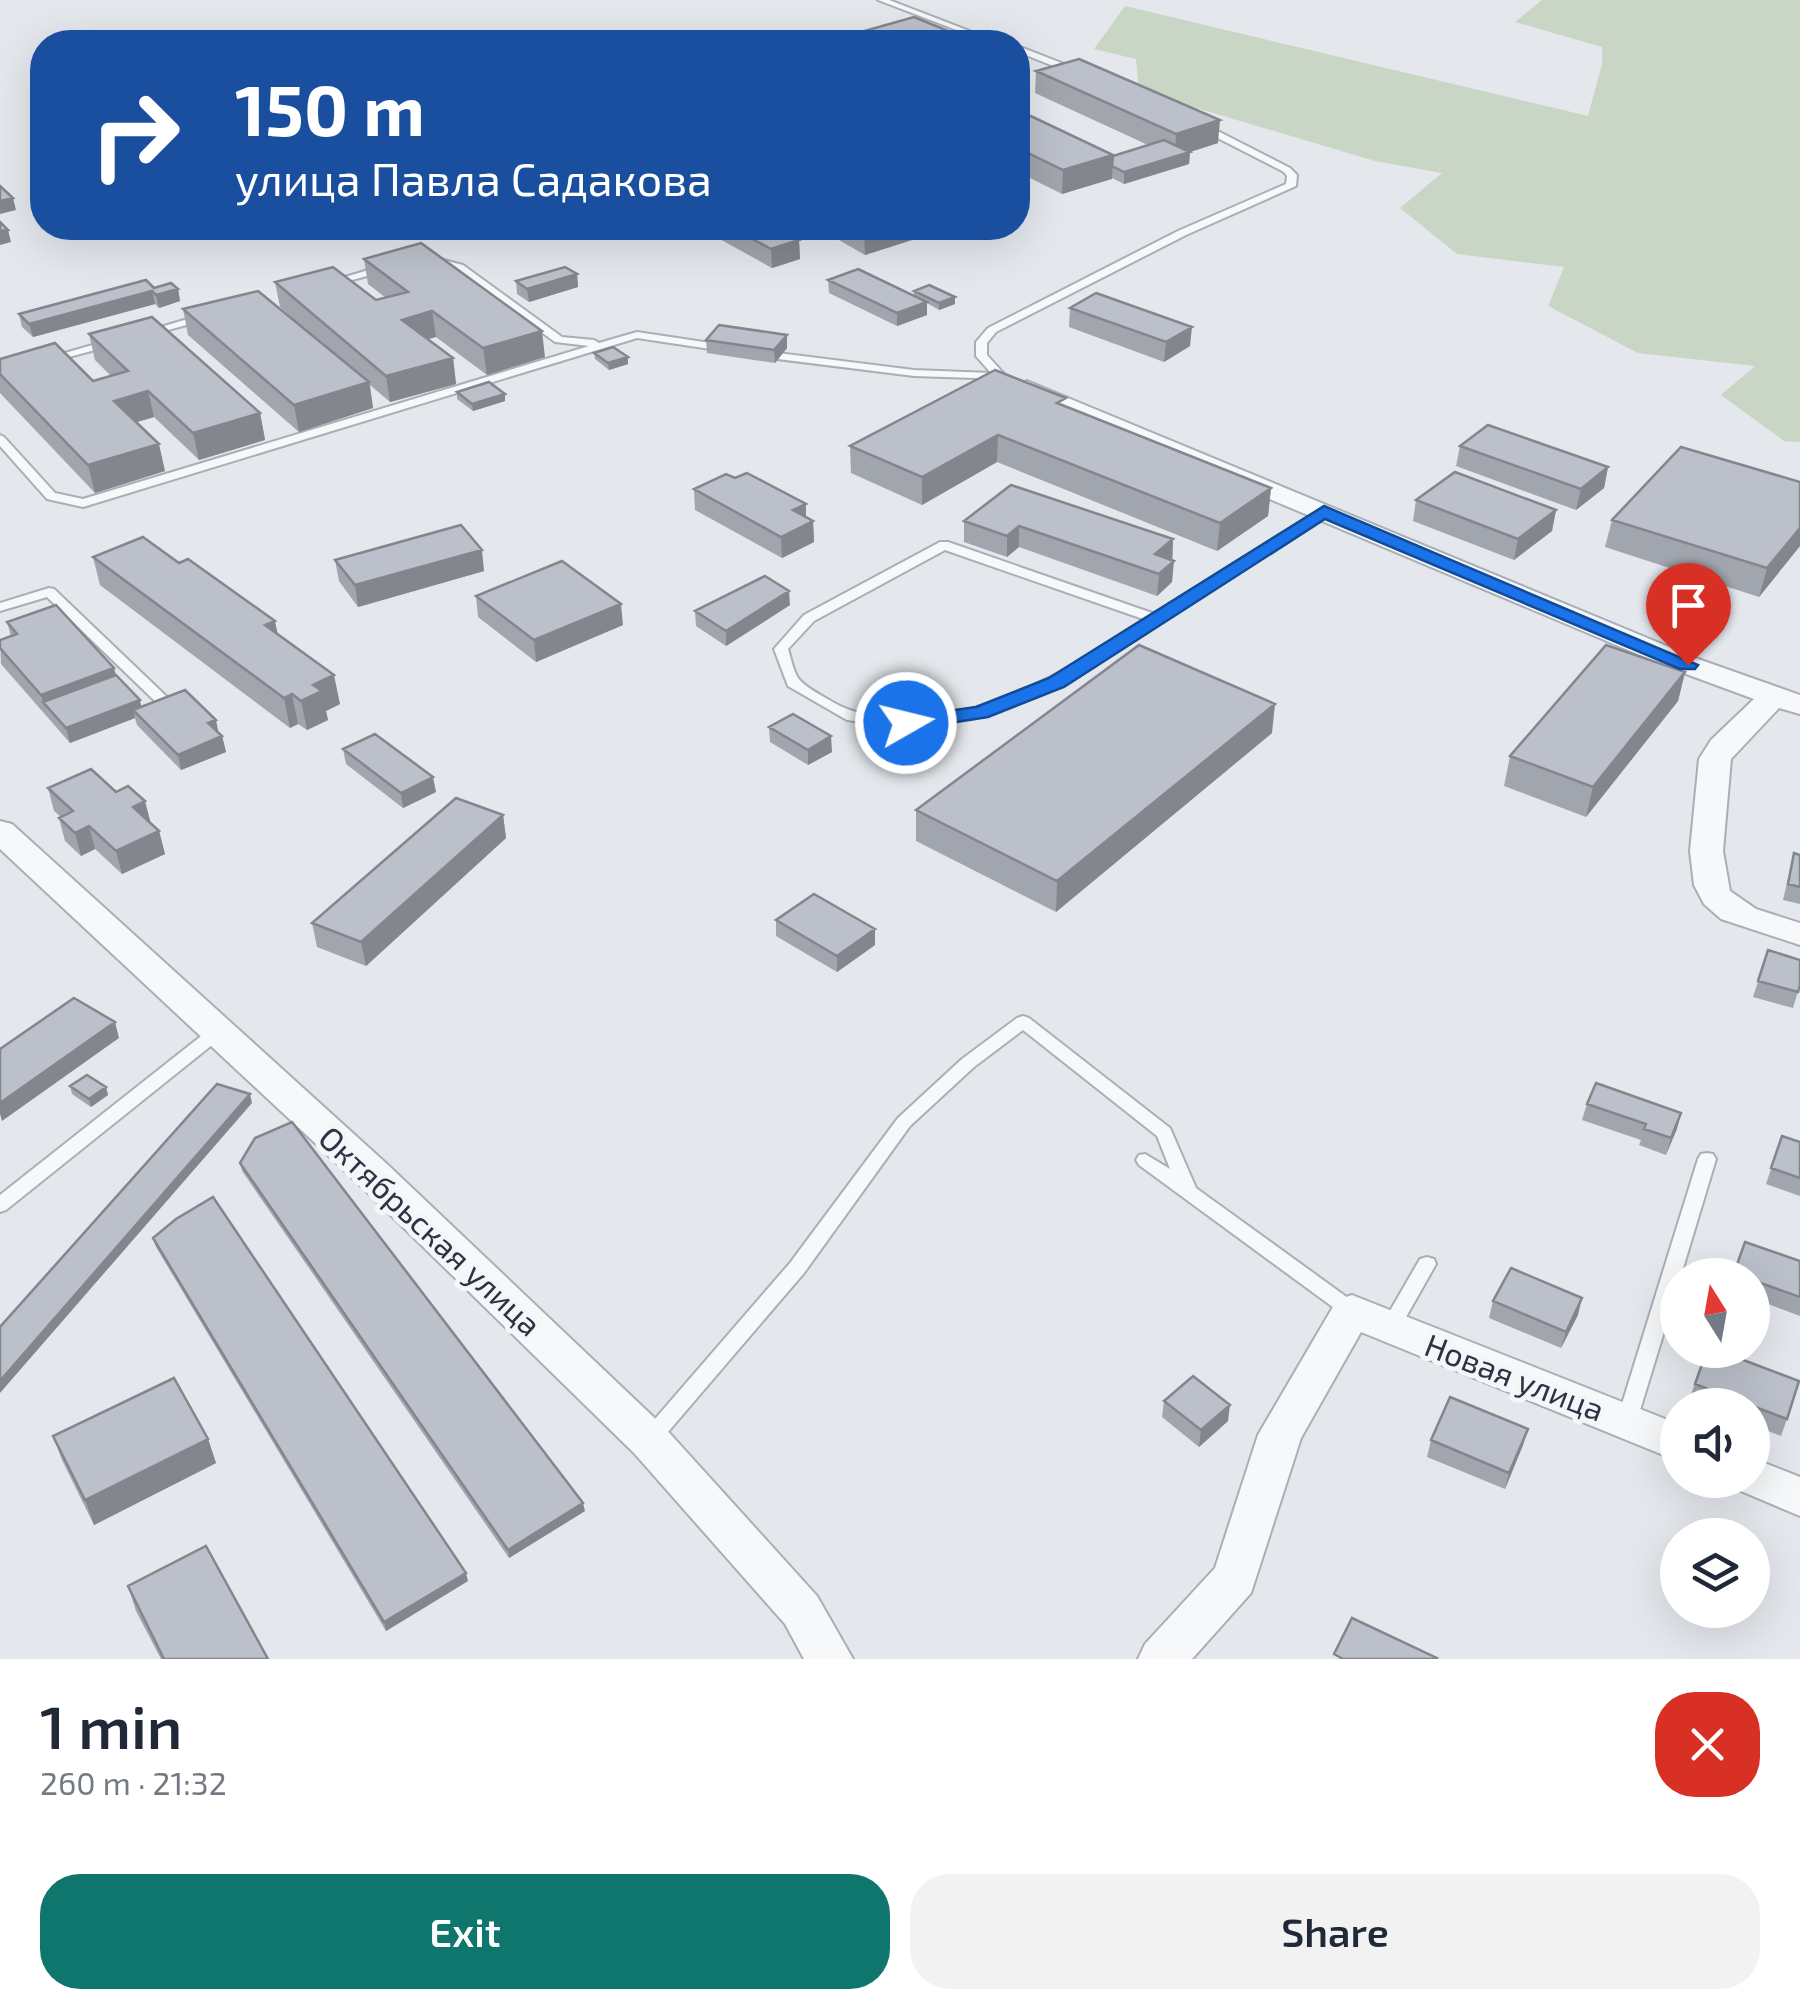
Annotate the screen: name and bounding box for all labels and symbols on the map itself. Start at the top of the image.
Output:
pin [1646,563,1731,666]
position arrow [854,671,958,775]
street label: Октябрьская улица [311,1117,550,1343]
north arrow [1660,1258,1770,1368]
street label: Новая улица [1420,1324,1610,1429]

